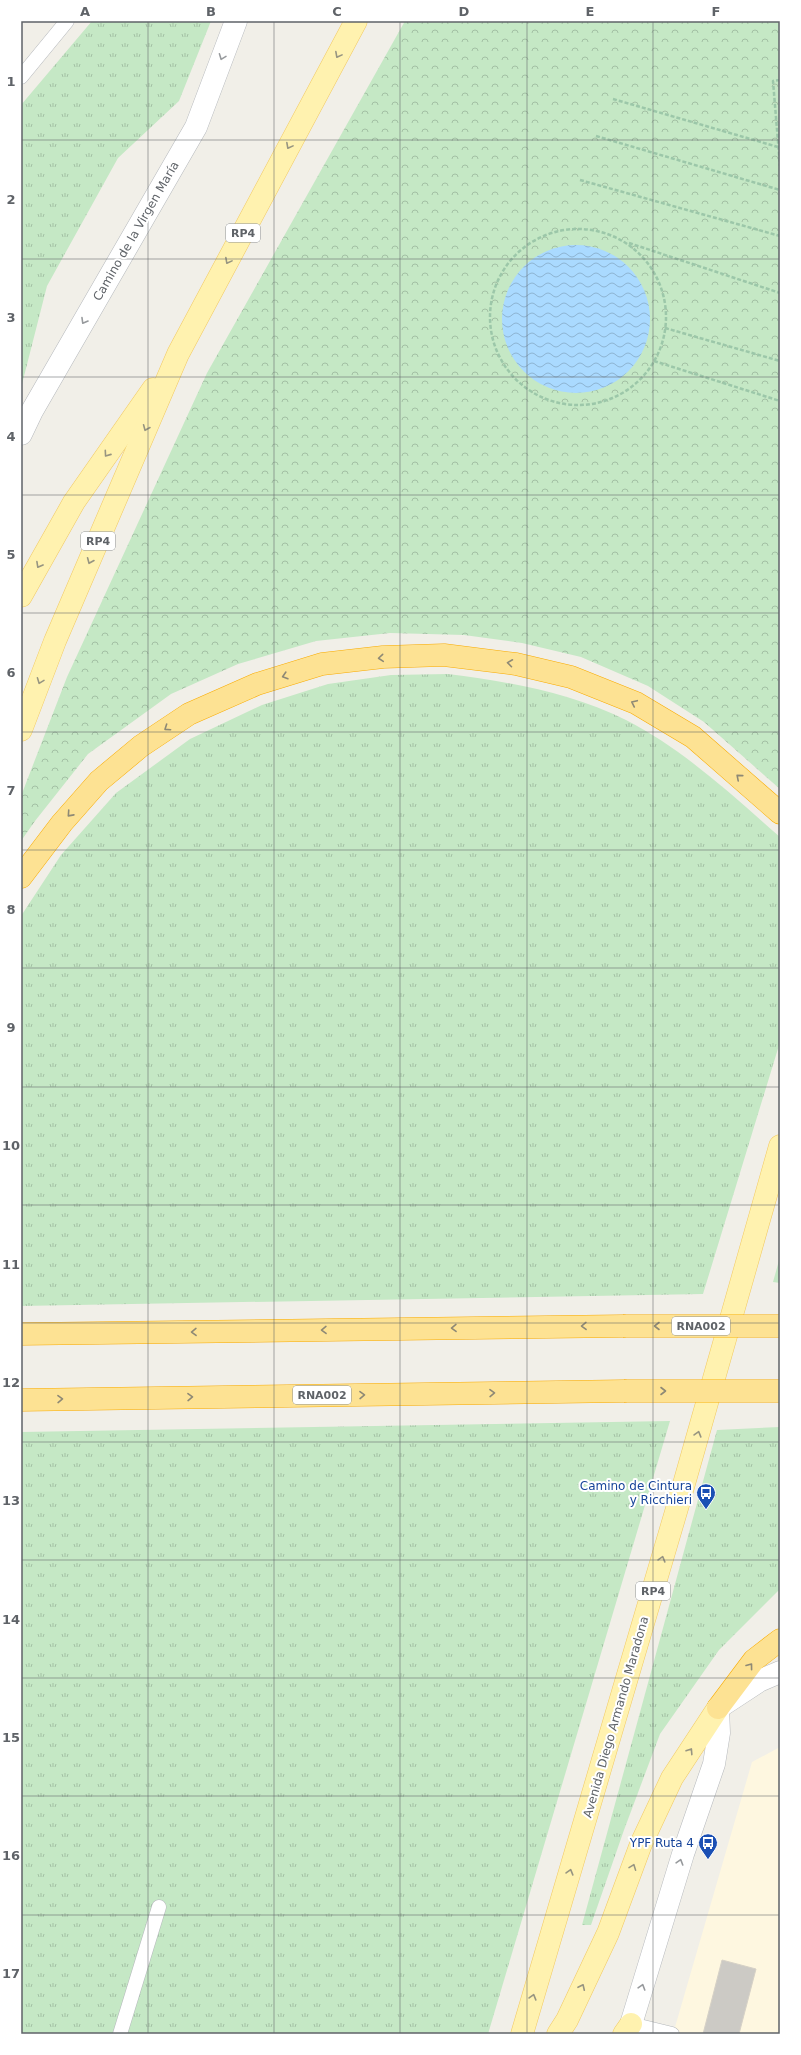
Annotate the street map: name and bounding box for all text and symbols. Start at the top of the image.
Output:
text: A [80,4,90,19]
text: B [206,4,216,19]
text: C [332,4,342,19]
text: D [459,4,470,19]
text: E [586,4,594,19]
text: F [712,4,720,19]
one-way arrow [335,51,342,58]
one-way arrow [219,54,227,61]
text: 1 [6,74,16,89]
one-way arrow [286,142,294,149]
street label: Camino de la Virgen María [90,159,182,303]
text: 2 [6,192,16,207]
road number: RP4 [226,224,260,242]
one-way arrow [225,257,232,264]
text: 3 [6,310,16,325]
one-way arrow [82,317,89,324]
one-way arrow [143,424,151,432]
text: 4 [6,429,16,444]
one-way arrow [105,450,112,457]
road number: RP4 [81,532,115,550]
text: 5 [6,547,16,562]
one-way arrow [86,557,94,564]
one-way arrow [36,561,43,568]
one-way arrow [378,653,384,662]
one-way arrow [507,659,514,668]
text: 6 [6,665,16,680]
one-way arrow [282,671,289,679]
one-way arrow [37,677,45,684]
one-way arrow [630,700,638,708]
one-way arrow [164,724,171,731]
one-way arrow [737,775,744,782]
text: 7 [6,783,16,798]
one-way arrow [67,809,75,817]
text: 8 [6,902,16,917]
text: 9 [6,1020,16,1035]
text: 10 [2,1138,20,1153]
text: 11 [2,1257,20,1272]
road number: RNA002 [672,1317,730,1335]
one-way arrow [581,1322,587,1330]
one-way arrow [654,1322,660,1330]
one-way arrow [451,1324,457,1332]
one-way arrow [321,1326,327,1334]
one-way arrow [191,1328,197,1336]
text: 12 [2,1375,20,1390]
road number: RNA002 [293,1386,351,1404]
one-way arrow [660,1387,666,1395]
one-way arrow [489,1389,495,1397]
one-way arrow [359,1390,365,1399]
one-way arrow [187,1393,193,1401]
one-way arrow [57,1395,63,1403]
one-way arrow [693,1431,702,1438]
place label: Camino de Cintura y Ricchieri [580,1479,692,1507]
bus stop icon: Camino de Cintura y Ricchieri [695,1482,717,1510]
text: 13 [2,1493,20,1508]
one-way arrow [657,1556,666,1563]
road number: RP4 [636,1582,670,1600]
text: 14 [2,1612,20,1627]
street label: Avenida Diego Armando Maradona [581,1615,651,1819]
one-way arrow [745,1663,752,1670]
text: 15 [2,1730,20,1745]
one-way arrow [685,1748,693,1755]
bus stop icon: YPF Ruta 4 [697,1832,719,1860]
place label: YPF Ruta 4 [629,1836,694,1850]
text: 16 [2,1848,20,1863]
one-way arrow [675,1859,684,1866]
one-way arrow [628,1864,636,1871]
one-way arrow [565,1869,574,1876]
text: 17 [2,1966,20,1981]
one-way arrow [577,1984,585,1991]
one-way arrow [637,1984,646,1991]
one-way arrow [528,1993,537,2000]

